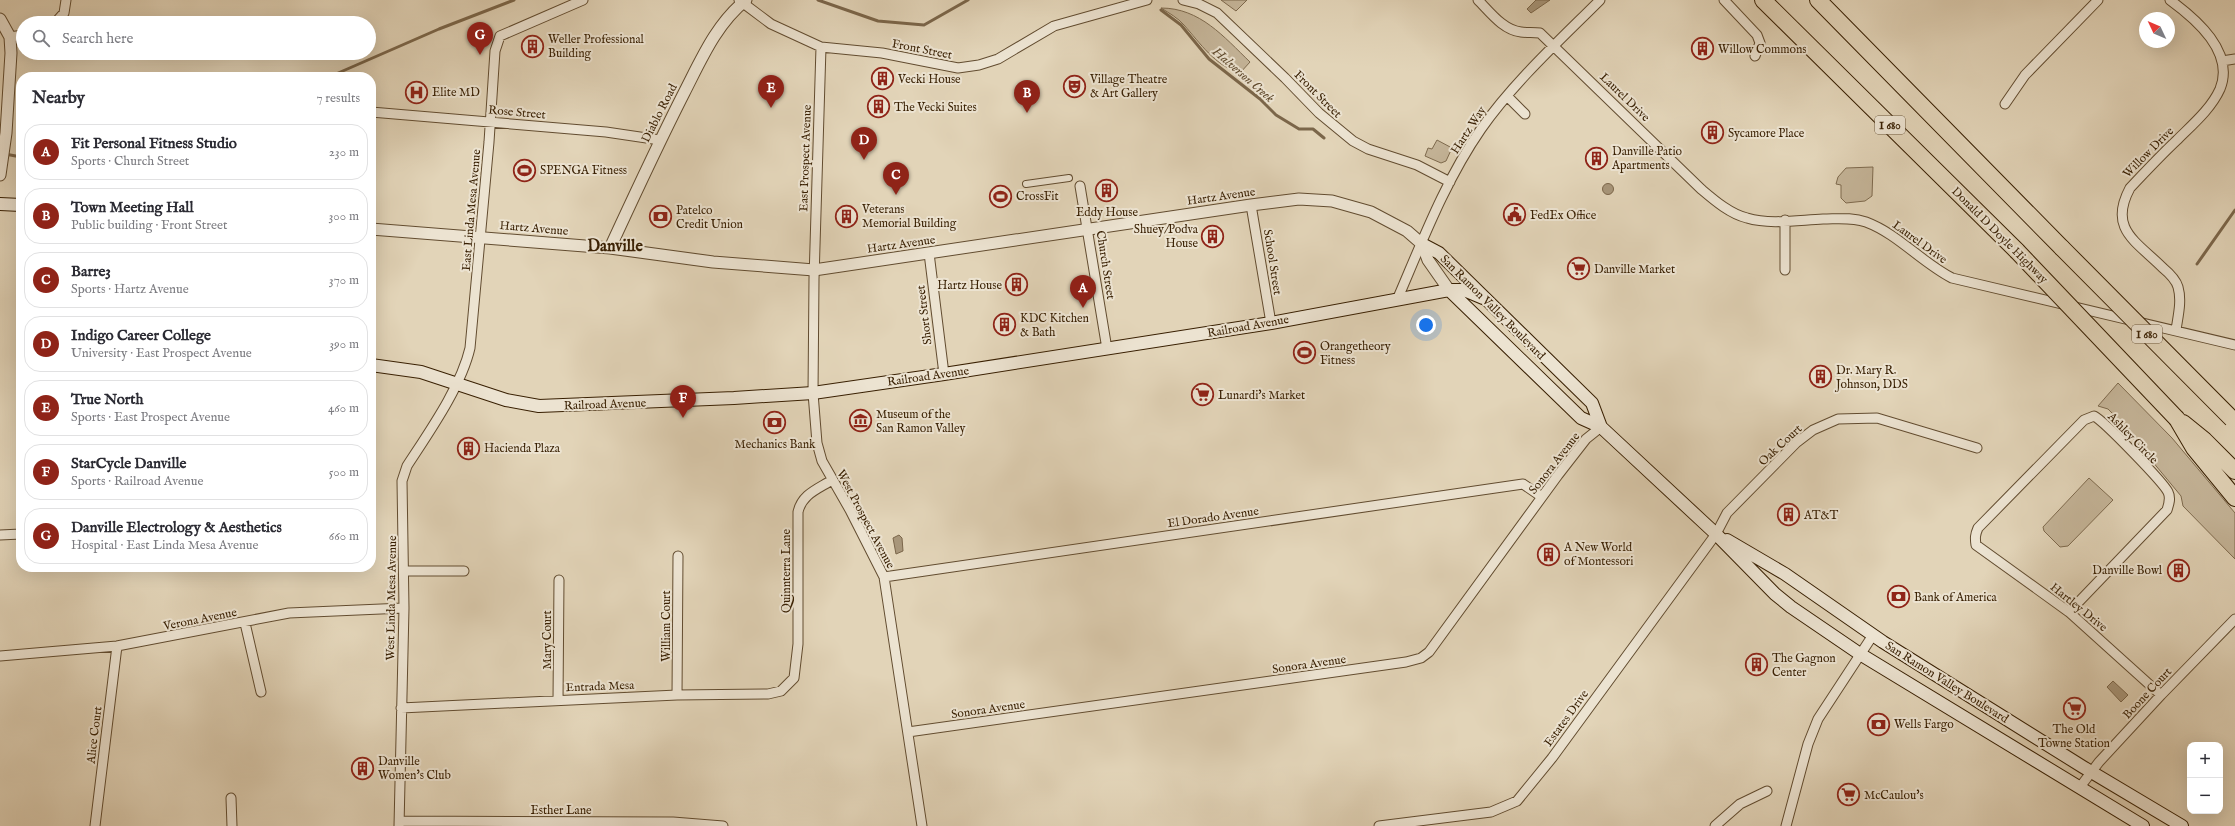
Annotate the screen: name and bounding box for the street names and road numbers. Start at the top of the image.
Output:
street label: Front Street [890,36,953,63]
street label: Front Street [1291,67,1345,121]
street label: Laurel Drive [1597,70,1653,125]
street label: Diablo Road [638,81,681,145]
street label: Rose Street [488,103,546,122]
street label: East Prospect Avenue [796,104,816,212]
street label: Hartz Way [1447,104,1489,157]
road number: I 680 [1875,116,1905,134]
street label: Willow Drive [2120,123,2177,181]
street label: East Linda Mesa Avenue [459,148,484,272]
street label: Hartz Avenue [1186,184,1257,209]
street label: Donald D Doyle Highway [1948,184,2051,287]
street label: Hartz Avenue [499,218,569,239]
street label: Laurel Drive [1890,218,1950,267]
street label: School Street [1260,228,1285,296]
street label: Church Street [1093,230,1118,301]
street label: Hartz Avenue [866,232,937,257]
street label: San Ramon Valley Boulevard [1437,252,1549,364]
street label: Short Street [913,284,936,346]
street label: Railroad Avenue [1206,312,1290,341]
road number: I 680 [2132,325,2162,343]
street label: Railroad Avenue [886,363,970,390]
street label: Railroad Avenue [564,396,647,413]
street label: Ashley Circle [2104,409,2161,468]
street label: Oak Court [1756,421,1805,469]
street label: Sonora Avenue [1526,429,1583,497]
street label: West Prospect Avenue [832,467,898,572]
street label: El Dorado Avenue [1166,504,1260,531]
street label: Quinnterra Lane [779,529,794,613]
street label: West Linda Mesa Avenue [383,535,400,661]
street label: Hartley Drive [2047,580,2111,635]
street label: William Court [659,590,674,662]
street label: Verona Avenue [161,605,239,634]
street label: Mary Court [540,610,555,670]
street label: San Ramon Valley Boulevard [1882,638,2012,727]
street label: Sonora Avenue [1271,652,1347,677]
street label: Boone Court [2120,664,2175,722]
street label: Entrada Mesa [565,678,635,695]
street label: Estates Drive [1541,687,1592,750]
street label: Sonora Avenue [950,697,1026,722]
street label: Alice Court [83,706,105,766]
street label: Esther Lane [530,803,592,818]

